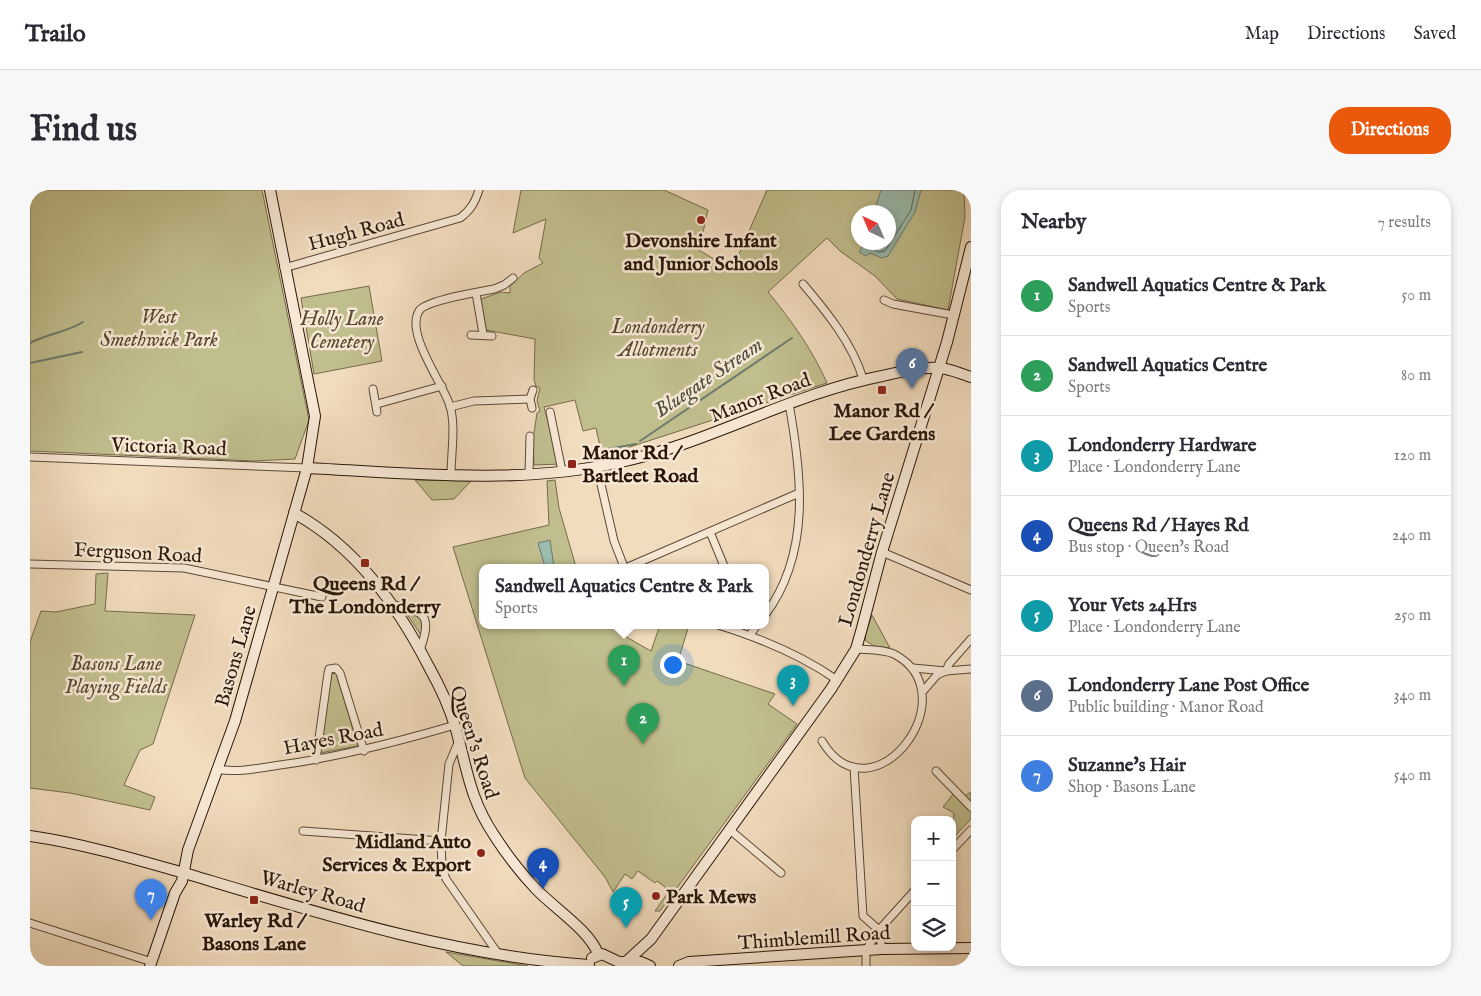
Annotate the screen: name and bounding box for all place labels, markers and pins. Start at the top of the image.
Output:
marker: Devonshire Infant and Junior Schools [695,214,707,226]
place label: Devonshire Infant and Junior Schools [624,229,778,277]
pin: 6 [896,348,928,389]
marker: Manor Rd / Lee Gardens [876,384,888,396]
place label: Manor Rd / Lee Gardens [829,399,935,447]
place label: Manor Rd / Bartleet Road [582,441,700,489]
marker: Manor Rd / Bartleet Road [566,458,578,470]
marker: Queens Rd / The Londonderry [359,557,371,569]
place label: Queens Rd / The Londonderry [289,572,442,620]
pin: 1 [608,645,640,686]
pin: 3 [777,665,809,706]
pin: 2 [627,703,659,744]
place label: Midland Auto Services & Export [322,830,471,878]
marker: Midland Auto Services & Export [475,847,487,859]
pin: 4 [527,848,559,889]
pin: 7 [135,879,167,920]
place label: Park Mews [666,885,756,910]
pin: 5 [610,887,642,928]
marker: Park Mews [650,890,662,902]
marker: Warley Rd / Basons Lane [248,894,260,906]
place label: Warley Rd / Basons Lane [202,909,308,957]

